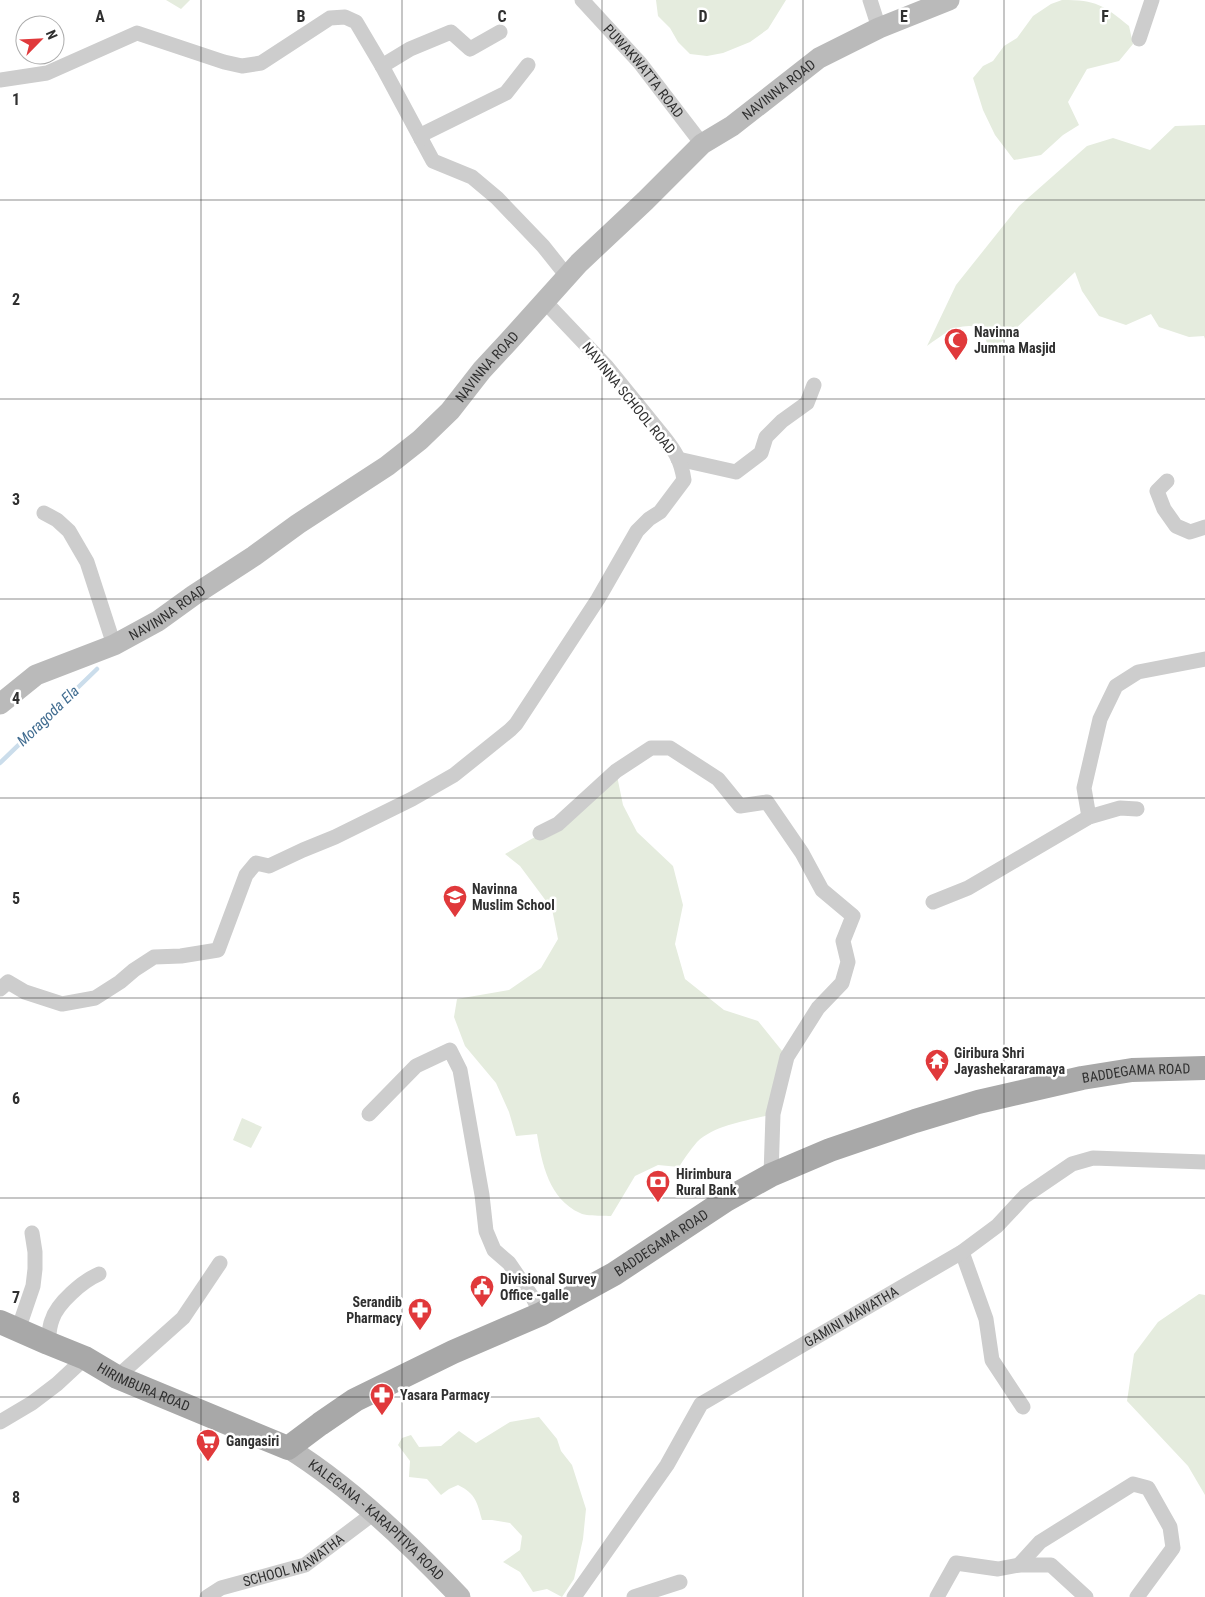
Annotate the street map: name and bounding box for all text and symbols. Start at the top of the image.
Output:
text: A [95,7,105,26]
text: B [297,7,306,26]
text: C [497,7,507,26]
text: D [698,7,708,26]
text: E [900,7,908,26]
text: F [1101,7,1109,26]
north arrow [15,15,65,65]
street label: PUWAKWATTA ROAD [600,21,687,121]
text: N [43,28,61,42]
street label: NAVINNA ROAD [739,56,818,123]
text: 1 [12,90,20,109]
text: 2 [12,290,20,309]
place label: Navinna Jumma Masjid [974,324,1056,356]
mosque icon: Navinna Jumma Masjid [943,327,969,361]
street label: NAVINNA ROAD [452,328,522,405]
street label: NAVINNA SCHOOL ROAD [579,339,679,457]
text: 3 [12,490,20,509]
street label: NAVINNA ROAD [126,582,208,643]
water label: Moragoda Ela [13,682,83,750]
text: 4 [12,689,20,708]
place label: Navinna Muslim School [472,881,555,913]
school or university icon: Navinna Muslim School [442,884,468,918]
text: 5 [12,889,20,908]
place label: Giribura Shri Jayashekararamaya [954,1045,1065,1077]
temple icon: Giribura Shri Jayashekararamaya [924,1048,950,1082]
street label: BADDEGAMA ROAD [1081,1060,1191,1086]
text: 6 [12,1089,20,1108]
place label: Hirimbura Rural Bank [676,1166,737,1198]
bank icon: Hirimbura Rural Bank [645,1169,671,1203]
street label: BADDEGAMA ROAD [611,1206,711,1279]
place label: Divisional Survey Office -galle [500,1271,597,1303]
public building icon: Divisional Survey Office -galle [469,1274,495,1308]
street label: GAMINI MAWATHA [801,1283,901,1350]
text: 7 [12,1288,20,1307]
place label: Serandib Pharmacy [346,1294,403,1326]
pharmacy icon: Serandib Pharmacy [407,1297,433,1331]
street label: HIRIMBURA ROAD [95,1359,192,1414]
pharmacy icon: Yasara Parmacy [369,1382,395,1416]
place label: Yasara Parmacy [400,1387,490,1403]
supermarket icon: Gangasiri [195,1428,221,1462]
place label: Gangasiri [226,1433,279,1449]
street label: KALEGANA - KARAPITIYA ROAD [305,1456,447,1583]
text: 8 [12,1488,20,1507]
street label: SCHOOL MAWATHA [241,1531,347,1590]

